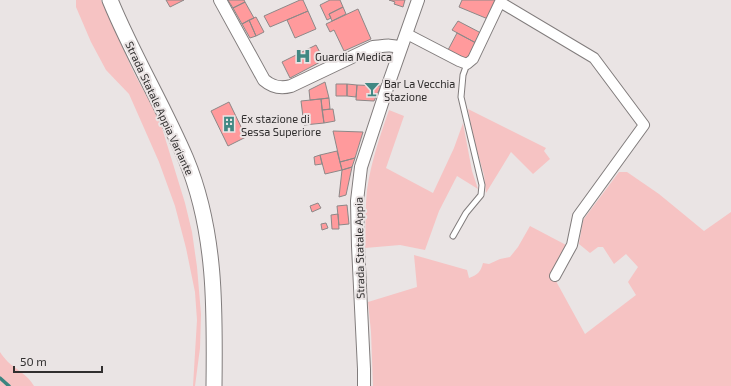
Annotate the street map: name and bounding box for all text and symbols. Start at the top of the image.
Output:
street label: Strada Statale Appia Variante [123,39,197,177]
hospital icon: Guardia Medica [294,47,312,65]
place label: Guardia Medica [315,50,392,63]
place label: Bar La Vecchia Stazione [384,77,455,103]
bar icon: Bar La Vecchia Stazione [363,80,381,98]
place label: Ex stazione di Sessa Superiore [241,112,321,138]
building icon: Ex stazione di Sessa Superiore [220,115,238,133]
street label: Strada Statale Appia [352,197,366,299]
scale bar [14,348,102,374]
text: 50 m [20,354,47,368]

